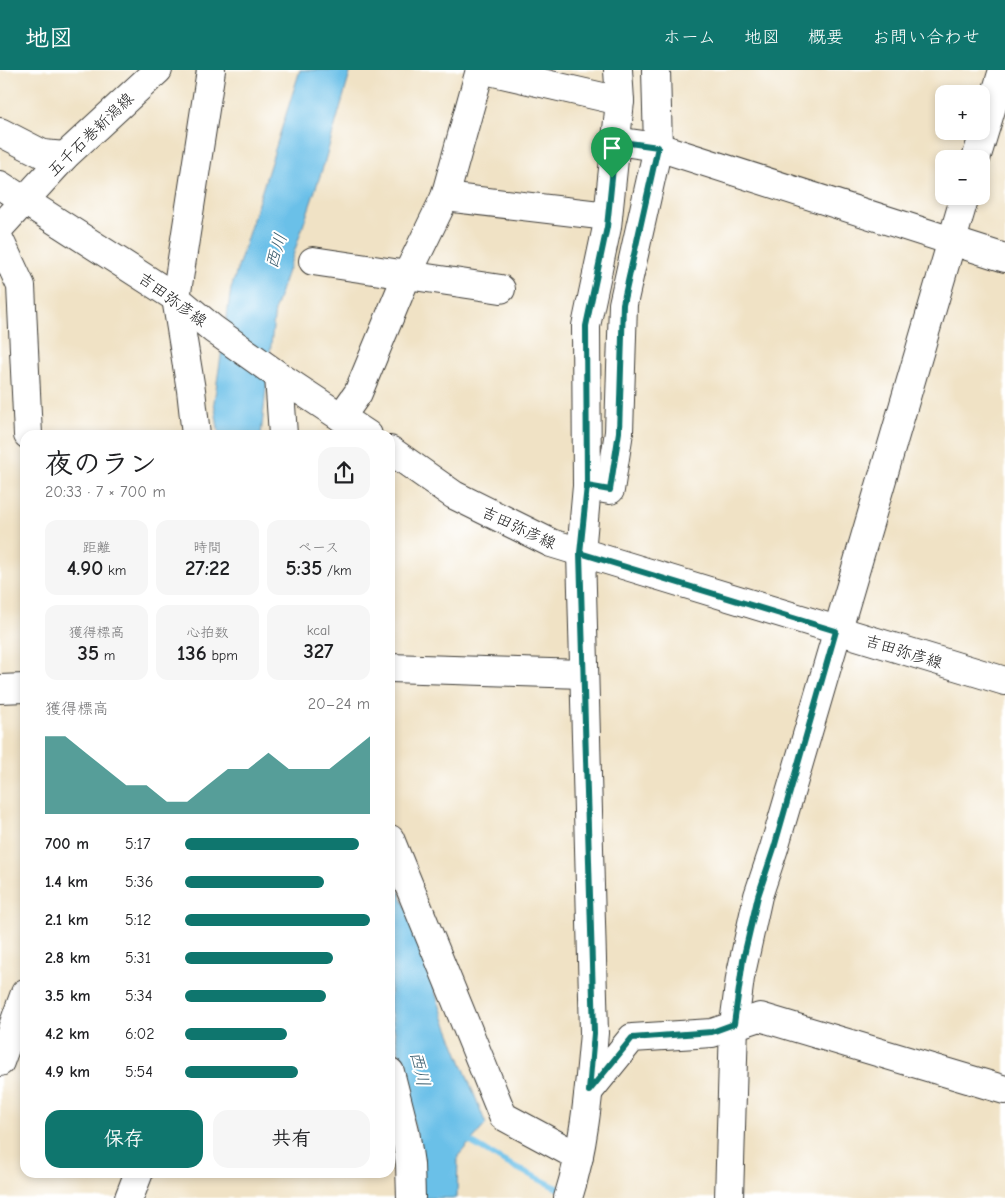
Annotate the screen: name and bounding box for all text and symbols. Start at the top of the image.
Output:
text: 地図 [25,24,73,52]
text: ホーム [663,27,716,48]
text: 地図 [744,27,780,48]
text: 概要 [808,27,844,48]
text: お問い合わせ [872,27,980,48]
map controls [935,85,990,205]
button: + [935,85,990,140]
street label: 五千石巻新潟線 [44,89,137,180]
pin [591,127,633,178]
icon: arrive [598,134,626,162]
button: − [935,150,990,205]
water label: 西川 [261,231,292,271]
street label: 吉田弥彦線 [135,269,210,331]
button: share [318,447,370,499]
text: 夜のラン [45,448,157,480]
text: 20:33 · 7 × 700 m [45,483,166,501]
street label: 吉田弥彦線 [479,503,559,553]
text: 距離 [83,539,111,556]
text: 時間 [194,539,222,556]
text: ペース [298,539,339,556]
text: 4.90 [67,556,103,580]
text: 27:22 [185,556,230,580]
text: 5:35 [285,556,322,580]
text: km [103,562,126,579]
text: /km [322,562,352,579]
text: kcal [307,622,330,639]
text: 獲得標高 [69,624,125,641]
text: 心拍数 [187,624,229,641]
street label: 吉田弥彦線 [863,632,945,672]
text: 327 [303,639,334,663]
text: 35 [78,641,99,665]
text: 136 [177,641,207,665]
text: m [99,647,115,664]
text: bpm [207,647,238,664]
text: 20–24 m [308,695,370,713]
text: 獲得標高 [45,700,109,718]
text: 700 m [45,835,89,853]
text: 5:17 [125,835,150,853]
text: 1.4 km [45,873,88,891]
text: 5:36 [125,873,153,891]
text: 2.1 km [45,911,88,929]
text: 5:12 [125,911,151,929]
text: 2.8 km [45,949,90,967]
text: 5:31 [125,949,151,967]
text: 3.5 km [45,987,91,1005]
text: 5:34 [125,987,152,1005]
text: 4.2 km [45,1025,90,1043]
text: 6:02 [125,1025,155,1043]
water label: 西川 [405,1049,434,1089]
text: 4.9 km [45,1063,90,1081]
text: 5:54 [125,1063,153,1081]
button: 保存 [45,1110,203,1168]
button: 共有 [213,1110,370,1168]

